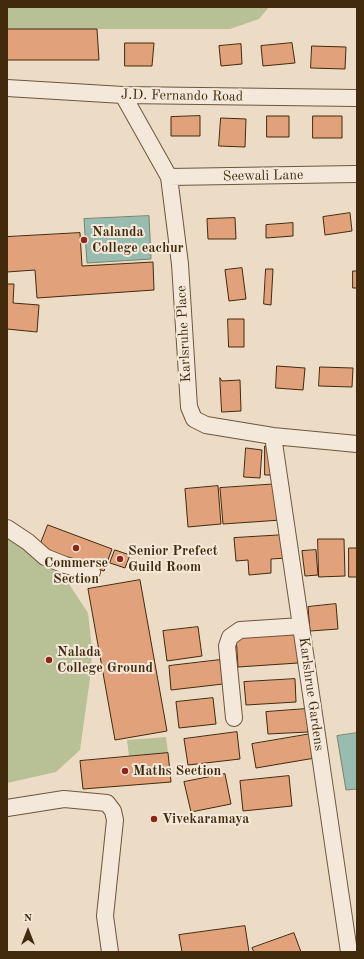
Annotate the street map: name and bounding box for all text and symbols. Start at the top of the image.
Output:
street label: J.D. Fernando Road [121,87,243,105]
street label: Seewali Lane [223,167,303,185]
place label: Nalanda College eachur [92,224,184,256]
marker: Nalanda College eachur [79,235,89,245]
street label: Karlsruhe Place [173,285,195,383]
marker: Commerse Section [71,543,81,553]
place label: Senior Prefect Guild Room [128,543,218,576]
marker: Senior Prefect Guild Room [115,554,125,564]
place label: Commerse Section [44,555,108,588]
street label: Karlshrue Gardens [295,636,327,752]
place label: Nalada College Ground [57,644,153,676]
marker: Nalada College Ground [44,655,54,665]
place label: Maths Section [133,763,221,779]
marker: Maths Section [120,766,130,776]
place label: Vivekaramaya [162,811,249,827]
marker: Vivekaramaya [149,814,159,824]
north arrow [8,911,48,951]
text: N [24,913,32,924]

